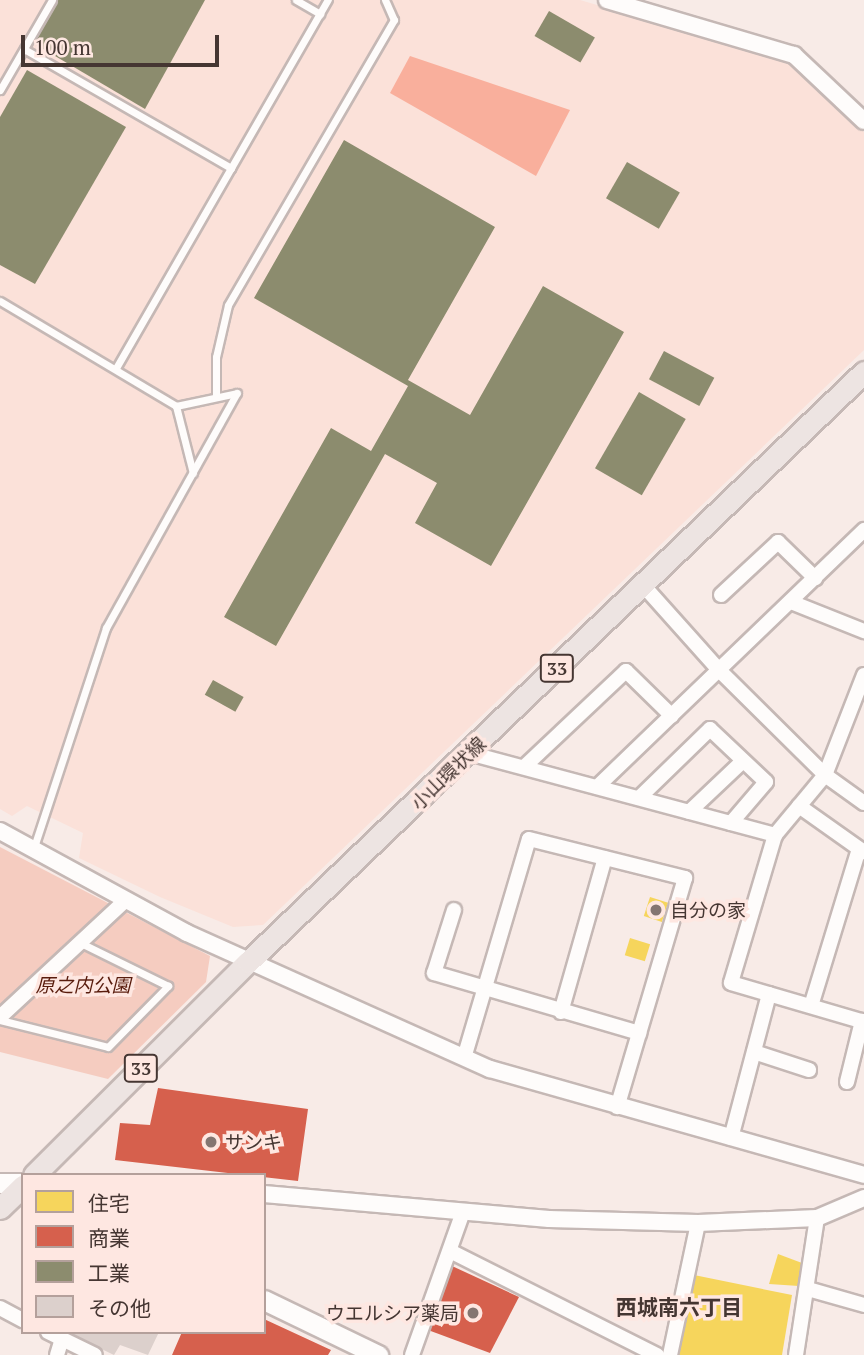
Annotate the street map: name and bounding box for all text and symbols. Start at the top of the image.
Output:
scale bar [24,21,222,65]
text: 100 m [34,33,91,61]
road number: 33 [540,654,574,682]
street label: 小山環状線 [406,732,490,814]
place label: 自分の家 [670,899,746,921]
marker: 自分の家 [648,902,664,918]
park label: 原之内公園 [36,974,130,996]
road number: 33 [124,1054,158,1083]
place label: サンキ [225,1131,282,1153]
marker: サンキ [203,1134,219,1150]
legend [21,1173,266,1334]
text: 住宅 [88,1189,130,1217]
text: 商業 [88,1224,130,1252]
text: 工業 [88,1259,130,1287]
text: その他 [88,1294,151,1322]
district label: 西城南六丁目 [616,1294,742,1320]
place label: ウエルシア薬局 [326,1302,459,1324]
marker: ウエルシア薬局 [465,1305,481,1321]

